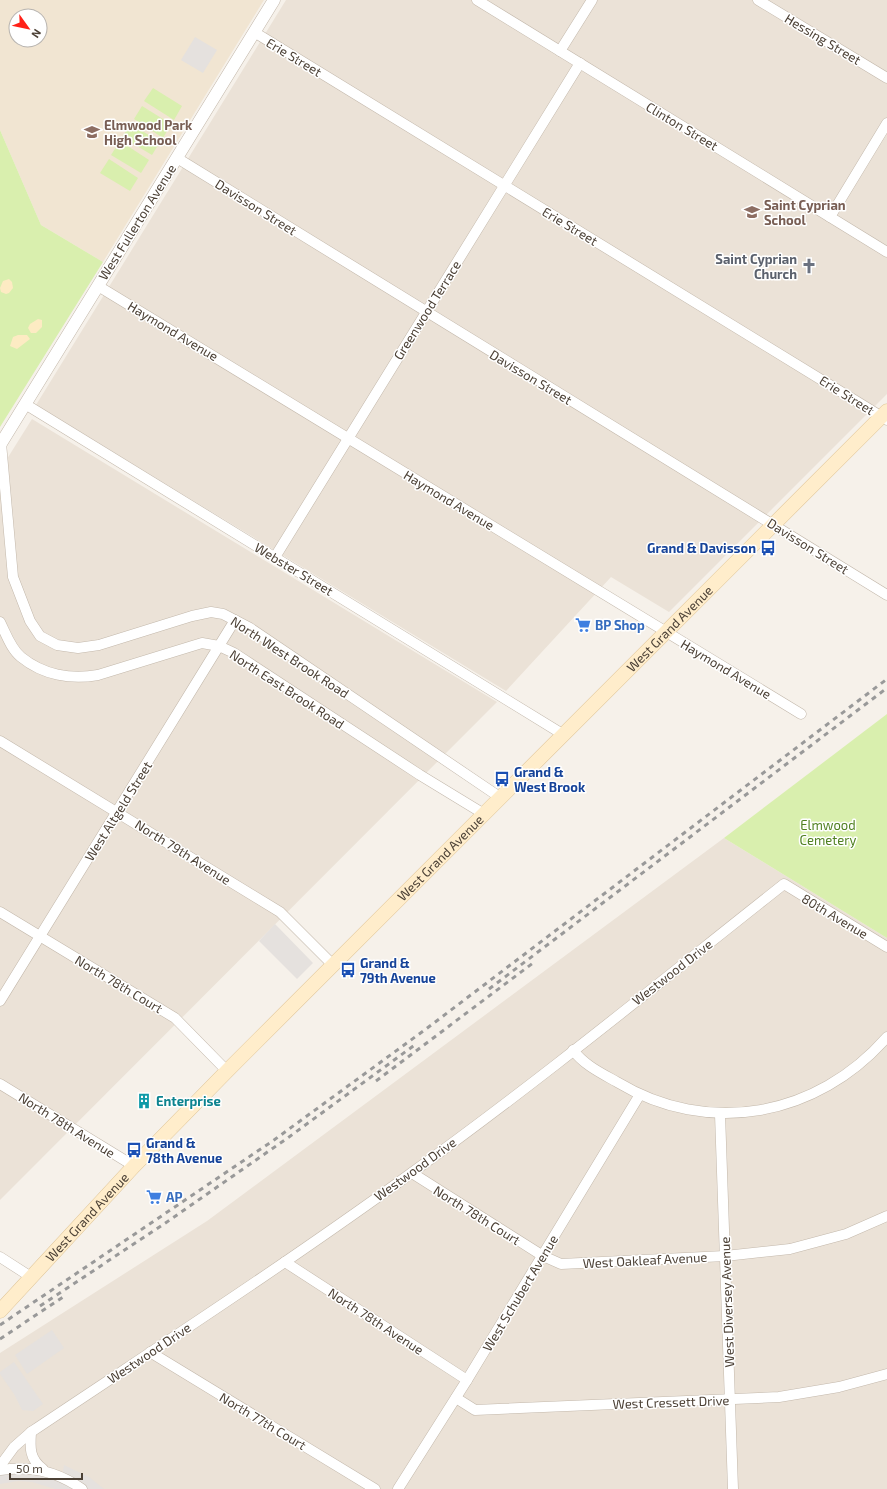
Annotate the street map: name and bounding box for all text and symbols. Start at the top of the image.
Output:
north arrow [8,8,48,48]
street label: Hessing Street [782,10,864,68]
text: N [29,27,44,41]
street label: Erie Street [263,34,325,80]
street label: Clinton Street [643,98,721,154]
place label: Elmwood Park High School [104,117,193,148]
school or university icon: Elmwood Park High School [83,123,101,141]
street label: West Fullerton Avenue [95,161,179,283]
street label: Davisson Street [212,176,300,238]
place label: Saint Cyprian School [764,197,846,228]
street label: Erie Street [539,203,601,249]
school or university icon: Saint Cyprian School [743,203,761,221]
place label: Saint Cyprian Church [715,251,797,282]
street label: Greenwood Terrace [390,257,464,363]
church icon: Saint Cyprian Church [800,257,818,275]
street label: Haymond Avenue [125,298,221,364]
street label: Davisson Street [487,346,575,408]
street label: Erie Street [817,372,877,418]
street label: Haymond Avenue [401,467,497,533]
street label: Davisson Street [764,515,852,577]
street label: Webster Street [252,539,336,599]
bus stop icon: Grand & Davisson [759,539,777,557]
place label: Grand & Davisson [647,540,756,556]
street label: West Grand Avenue [623,582,716,675]
street label: North West Brook Road [228,613,352,701]
supermarket icon: BP Shop [574,616,592,634]
place label: BP Shop [595,617,645,633]
street label: Haymond Avenue [678,636,774,702]
street label: North East Brook Road [227,646,347,732]
street label: West Altgeld Street [81,758,155,864]
place label: Grand & West Brook [514,764,586,795]
bus stop icon: Grand & West Brook [493,770,511,788]
street label: West Grand Avenue [394,811,487,904]
street label: North 79th Avenue [132,816,234,888]
park label: Elmwood Cemetery [800,817,857,848]
street label: 80th Avenue [799,890,871,942]
street label: Westwood Drive [629,936,715,1008]
street label: North 78th Court [72,952,166,1016]
place label: Grand & 79th Avenue [360,955,436,986]
bus stop icon: Grand & 79th Avenue [339,961,357,979]
street label: North 78th Avenue [16,1089,118,1161]
building icon: Enterprise [135,1092,153,1110]
place label: Enterprise [156,1093,221,1109]
street label: Westwood Drive [371,1134,459,1204]
place label: Grand & 78th Avenue [146,1135,222,1166]
bus stop icon: Grand & 78th Avenue [125,1141,143,1159]
street label: West Grand Avenue [42,1169,132,1265]
street label: North 78th Court [431,1182,523,1248]
supermarket icon: AP [145,1188,163,1206]
place label: AP [166,1189,183,1205]
street label: West Schubert Avenue [479,1232,561,1354]
street label: West Diversey Avenue [717,1236,737,1368]
street label: West Oakleaf Avenue [582,1249,708,1271]
street label: North 78th Avenue [325,1284,427,1358]
street label: Westwood Drive [104,1319,194,1387]
street label: North 77th Court [217,1389,309,1453]
street label: West Cressett Drive [612,1392,730,1412]
scale bar [10,1455,82,1481]
text: 50 m [16,1461,43,1475]

